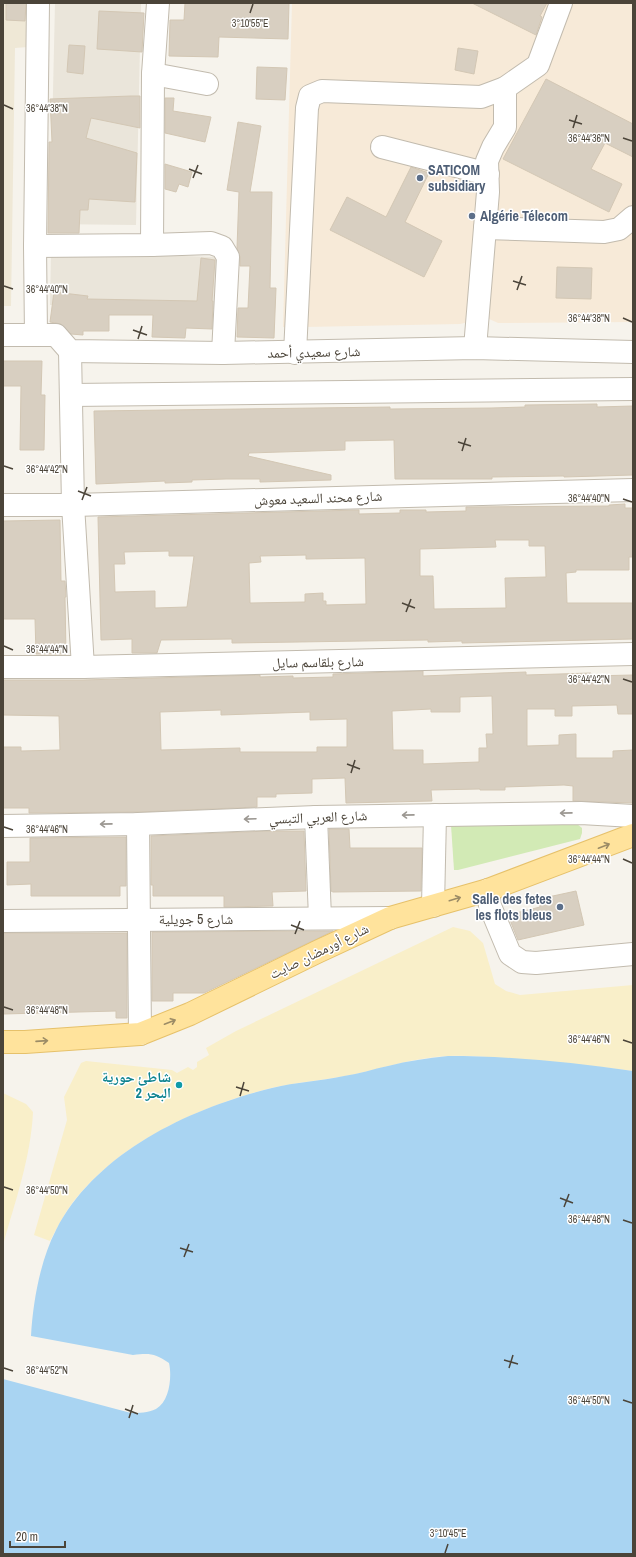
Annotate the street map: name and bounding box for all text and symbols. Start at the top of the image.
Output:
text: 3°10'55"E [232,17,268,30]
text: 36°44'38"N [26,102,68,115]
text: 36°44'36"N [568,132,610,145]
place label: SATICOM subsidiary [428,161,486,195]
marker: SATICOM subsidiary [415,173,425,183]
place label: Algérie Télecom [480,207,568,225]
marker: Algérie Télecom [467,211,477,221]
text: 36°44'40"N [26,283,68,296]
text: 36°44'38"N [568,312,610,325]
street label: شارع سعيدي أحمد [267,342,361,364]
text: 36°44'42"N [26,463,68,476]
street label: شارع محند السعيد معوش [253,487,383,510]
text: 36°44'40"N [568,492,610,505]
text: 36°44'44"N [26,643,68,656]
street label: شارع بلقاسم سايل [272,652,364,673]
text: 36°44'42"N [568,673,610,686]
street label: شارع العربي التبسي [268,806,368,830]
one-way arrow [560,809,573,817]
one-way arrow [402,811,415,819]
one-way arrow [244,815,257,823]
one-way arrow [100,820,113,828]
text: 36°44'46"N [26,823,68,836]
one-way arrow [598,842,610,850]
text: 36°44'44"N [568,853,610,866]
place label: Salle des fetes les flots bleus [472,890,552,924]
one-way arrow [449,895,462,902]
marker: Salle des fetes les flots bleus [555,902,565,912]
street label: شارع 5 جويلية [159,910,233,929]
street label: شارع أورمضان صايت [266,919,372,984]
text: 36°44'48"N [26,1004,68,1017]
one-way arrow [163,1018,175,1026]
text: 36°44'46"N [568,1033,610,1046]
one-way arrow [35,1038,48,1045]
place label: شاطئ حورية البحر 2 [102,1068,171,1102]
marker: شاطئ حورية البحر 2 [174,1080,184,1090]
text: 36°44'50"N [26,1184,68,1197]
text: 36°44'48"N [568,1213,610,1226]
text: 36°44'52"N [26,1364,68,1377]
text: 36°44'50"N [568,1394,610,1407]
scale bar [10,1523,65,1549]
text: 3°10'45"E [430,1527,466,1540]
text: 20 m [16,1529,38,1545]

